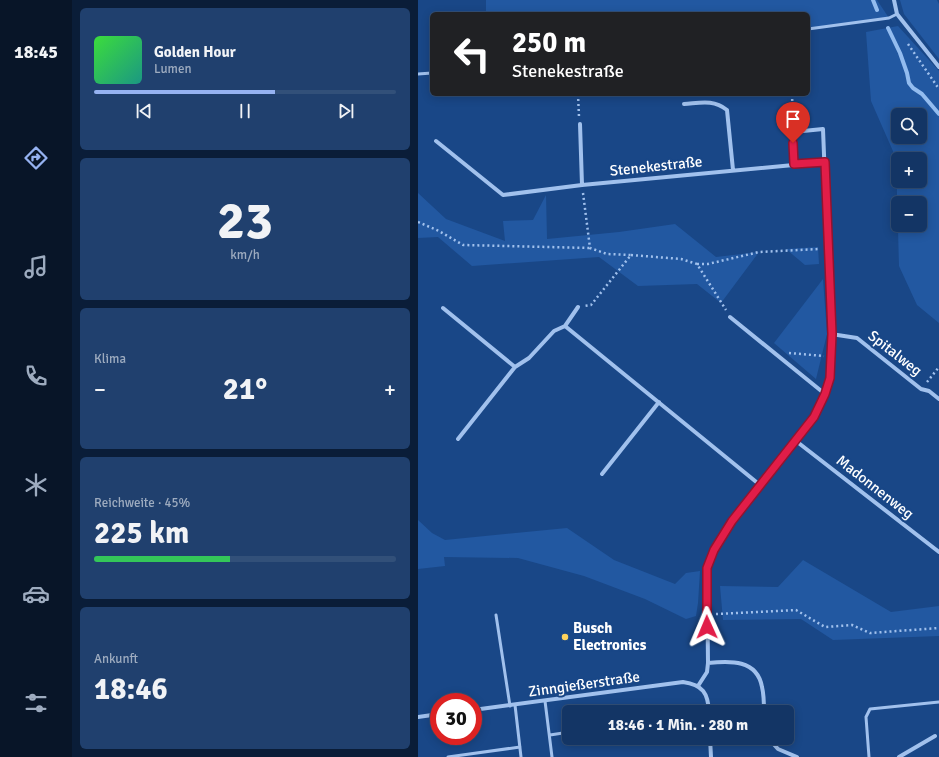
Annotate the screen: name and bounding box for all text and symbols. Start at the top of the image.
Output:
text: 250 m [512,26,586,60]
icon: left [446,28,498,80]
text: 18:45 [14,41,58,63]
text: Golden Hour [154,43,236,61]
text: Stenekestraße [512,60,624,82]
text: Lumen [154,61,192,77]
icon: previous [133,100,155,122]
icon: pause [234,100,256,122]
icon: next [335,100,357,122]
pin [776,102,810,143]
icon: arrive [782,108,804,130]
map controls [891,108,927,232]
button: search [891,108,927,144]
icon: directions [22,144,50,172]
street label: Stenekestraße [609,152,703,180]
button: + [891,152,927,188]
text: 23 [217,189,273,253]
button: − [891,196,927,232]
text: km/h [230,247,260,263]
icon: music [22,253,50,281]
street label: Spitalweg [864,326,926,380]
text: Klima [94,351,126,367]
icon: phone [22,362,50,390]
text: 21° [223,371,267,408]
text: − [94,376,106,403]
text: + [384,376,396,403]
street label: Madonnenweg [833,451,917,523]
icon: climate [22,471,50,499]
text: Reichweite · 45% [94,495,190,511]
text: 225 km [94,515,189,552]
icon: car [22,580,50,608]
position arrow [686,606,728,648]
place label: Busch Electronics [573,619,647,654]
marker: Busch Electronics [560,632,570,642]
text: Ankunft [94,651,138,667]
street label: Zinngießerstraße [527,667,641,701]
text: 18:46 [94,671,168,708]
icon: filters [22,689,50,717]
speed limit sign: 30 [430,693,482,745]
text: 18:46 · 1 Min. · 280 m [608,716,748,734]

